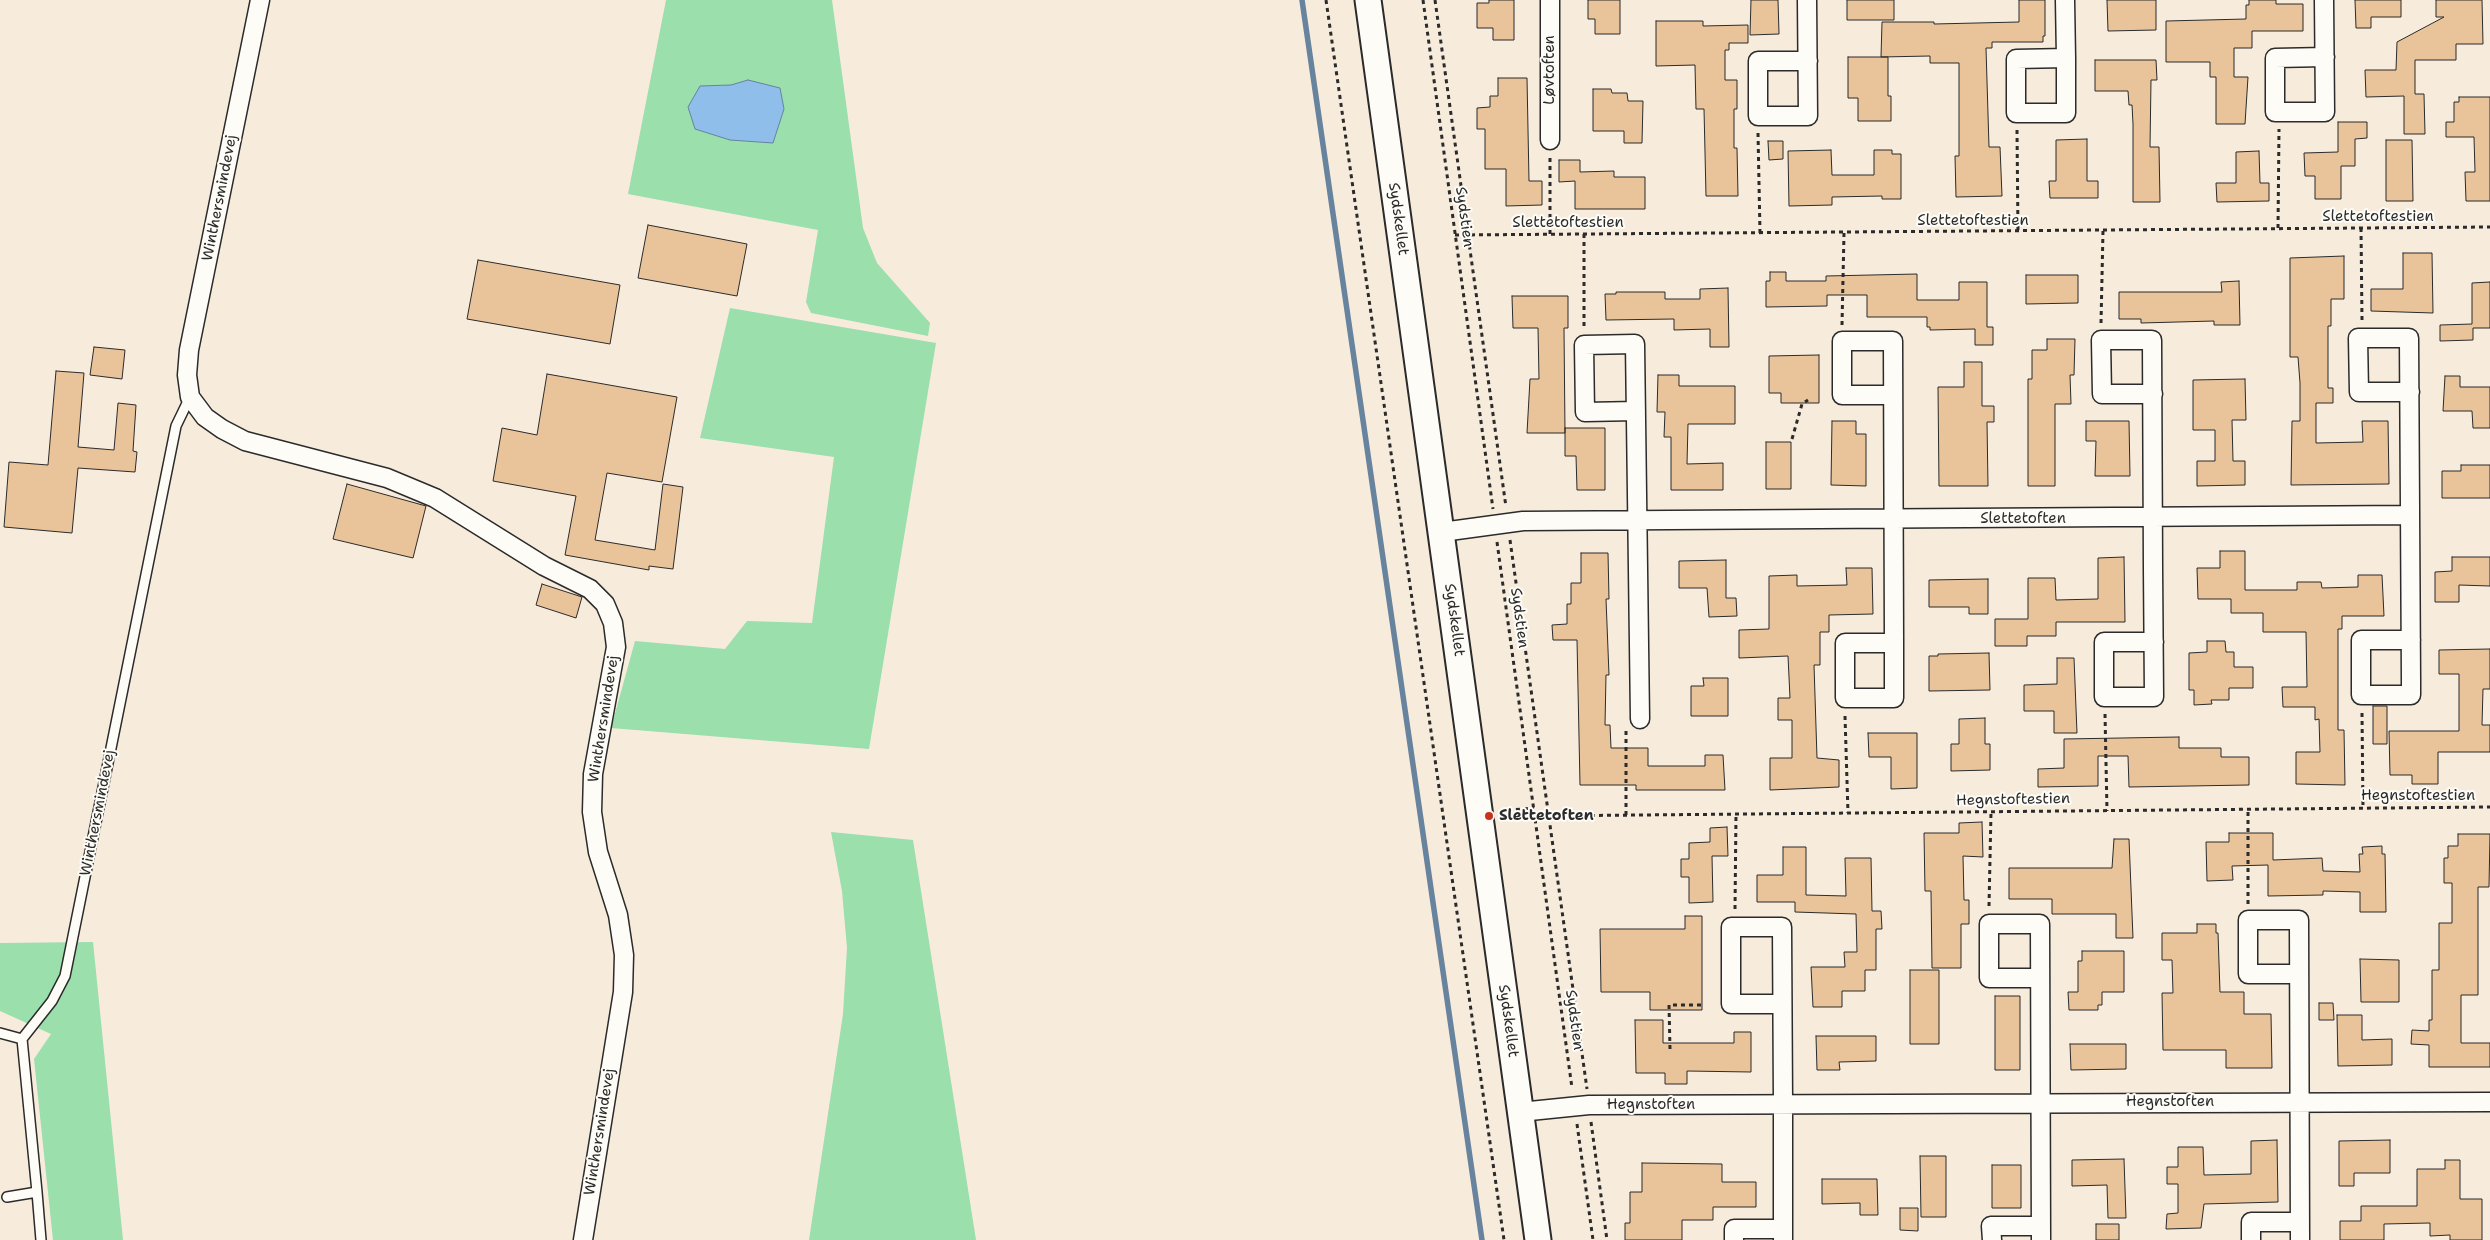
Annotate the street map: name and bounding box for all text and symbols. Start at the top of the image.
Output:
street label: Løvtoften [1541,35,1559,105]
street label: Winthersmindevej [199,133,241,263]
street label: Sydskellet [1384,181,1412,257]
street label: Sydstien [1451,186,1477,248]
street label: Slettetoftestien [2322,208,2434,226]
street label: Slettetoftestien [1917,212,2029,230]
street label: Slettetoftestien [1512,214,1624,232]
street label: Slettetoften [1980,510,2066,528]
street label: Sydskellet [1440,582,1468,658]
street label: Sydstien [1506,587,1532,649]
street label: Winthersmindevej [585,654,623,784]
street label: Winthersmindevej [77,748,119,878]
street label: Hegnstoftestien [2361,787,2475,805]
street label: Hegnstoftestien [1956,790,2070,810]
place label: Slettetoften [1499,807,1594,825]
marker: Slettetoften [1483,810,1495,822]
street label: Sydskellet [1494,983,1522,1059]
street label: Sydstien [1561,989,1587,1051]
street label: Winthersmindevej [581,1067,619,1197]
street label: Hegnstoften [2126,1093,2214,1111]
street label: Hegnstoften [1607,1096,1695,1114]

